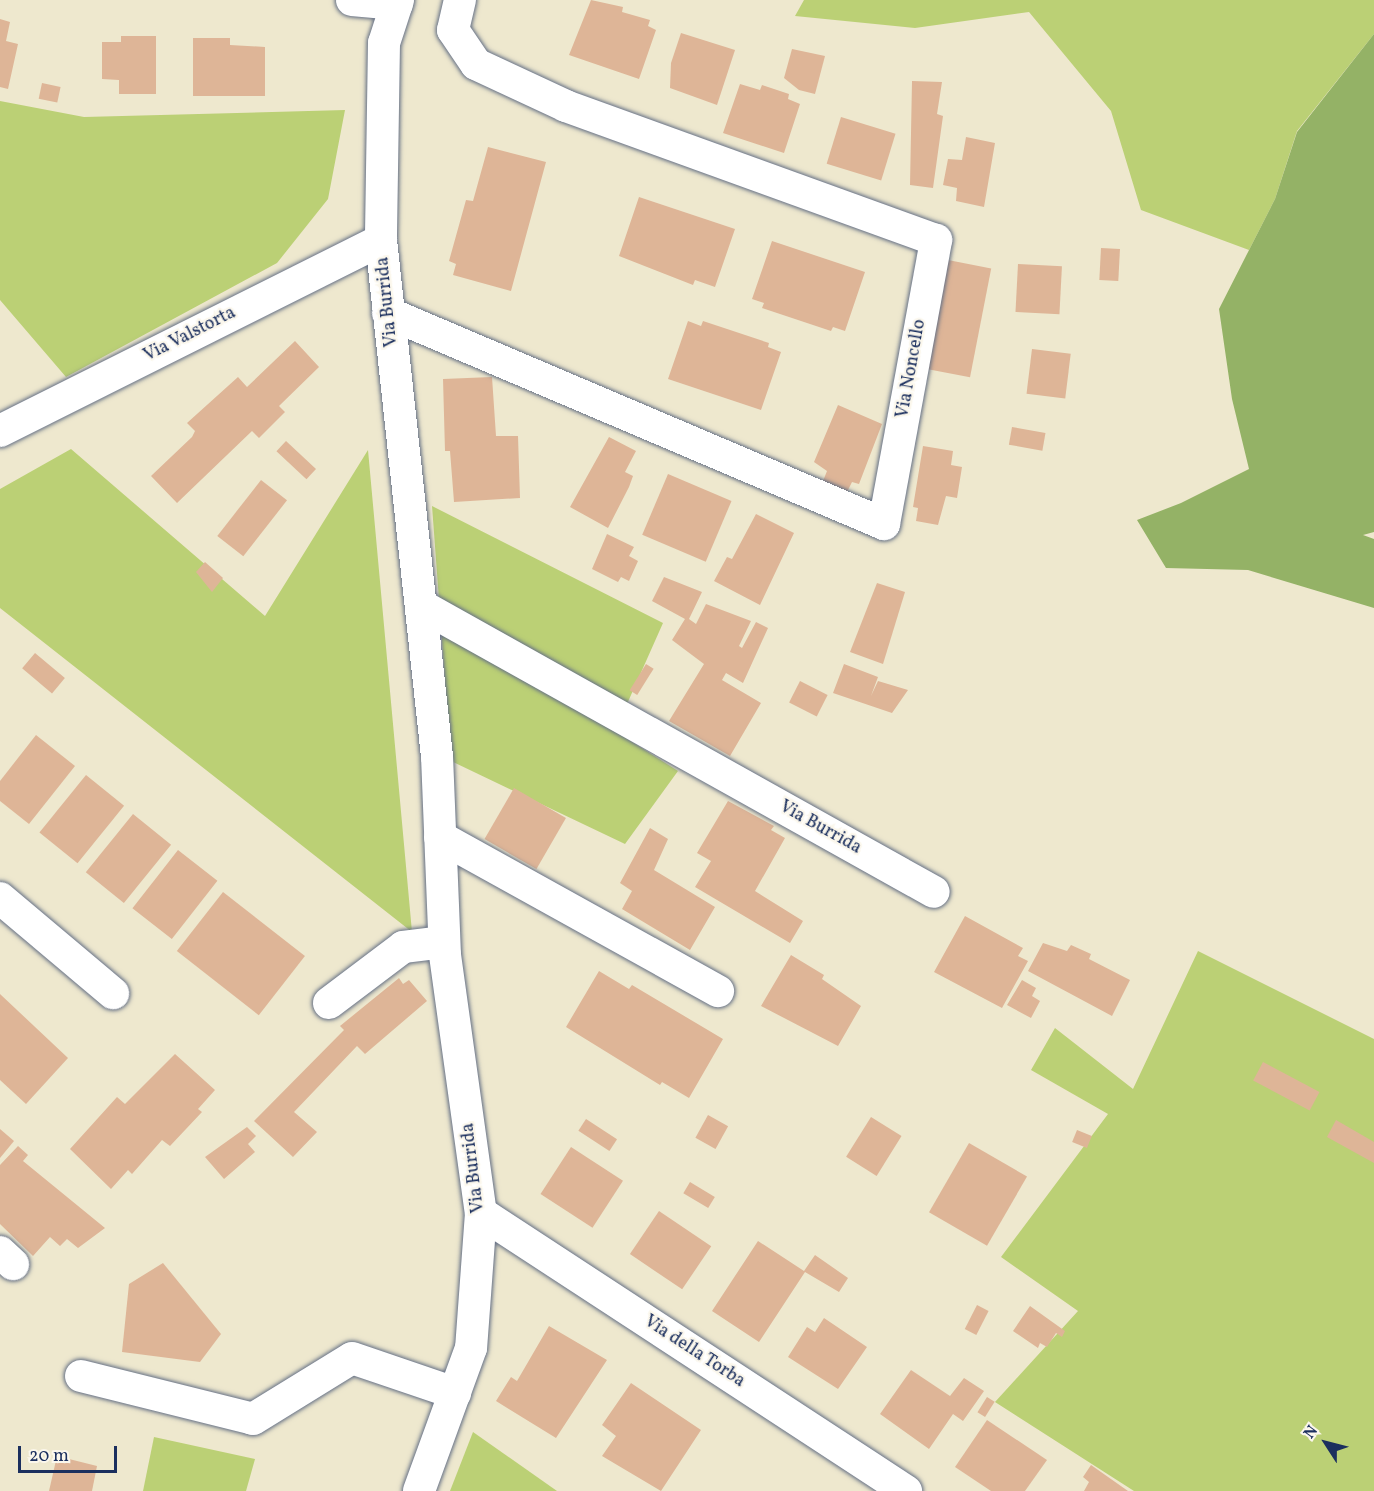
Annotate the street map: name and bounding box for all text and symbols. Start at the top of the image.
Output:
street label: Via Burrida [373,256,403,348]
street label: Via Valstorta [140,303,240,367]
street label: Via Noncello [893,318,931,420]
street label: Via Burrida [775,797,865,859]
street label: Via Burrida [458,1122,490,1214]
street label: Via della Torba [639,1311,749,1393]
north arrow [1296,1413,1356,1473]
text: N [1299,1421,1324,1444]
scale bar [21,1434,120,1472]
text: 20 m [29,1444,69,1469]

